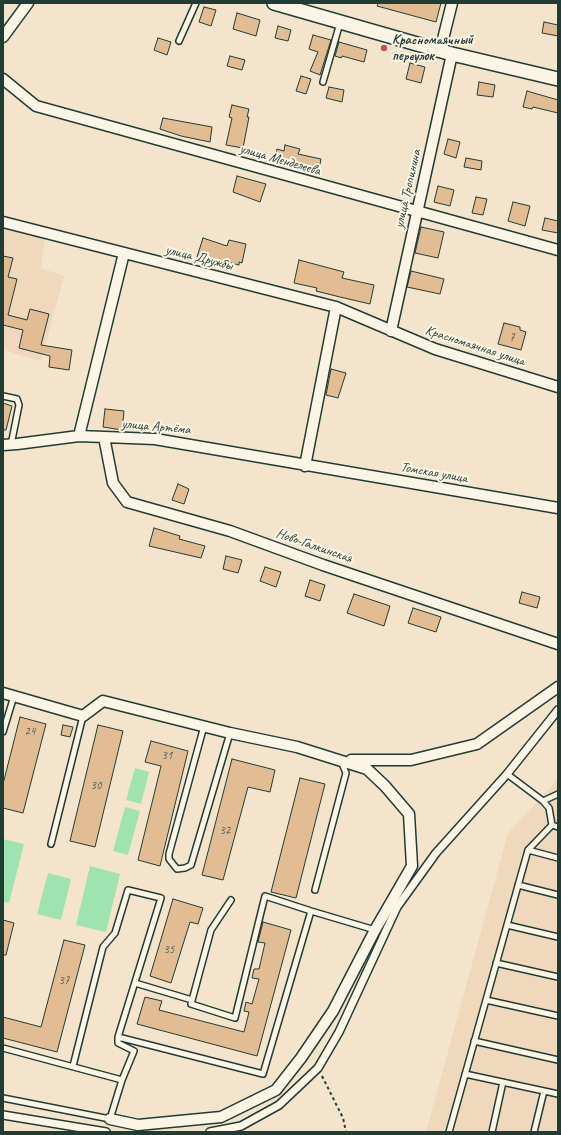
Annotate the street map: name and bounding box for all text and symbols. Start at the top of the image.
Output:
place label: Красномаячный переулок [392,32,473,64]
marker: Красномаячный переулок [379,43,389,53]
street label: улица Менделеева [238,140,322,180]
street label: улица Тропинина [391,148,425,230]
street label: улица Дружбы [164,242,234,274]
street label: Красномаячная улица [423,322,527,370]
house number: 7 [509,331,515,345]
street label: улица Артёма [121,416,191,438]
street label: Томская улица [399,459,469,487]
street label: Ново-Галкинская [274,525,354,567]
house number: 24 [25,725,35,739]
house number: 31 [162,749,172,763]
house number: 30 [91,779,101,793]
house number: 32 [220,824,230,838]
house number: 35 [164,943,174,957]
house number: 37 [59,974,69,988]

